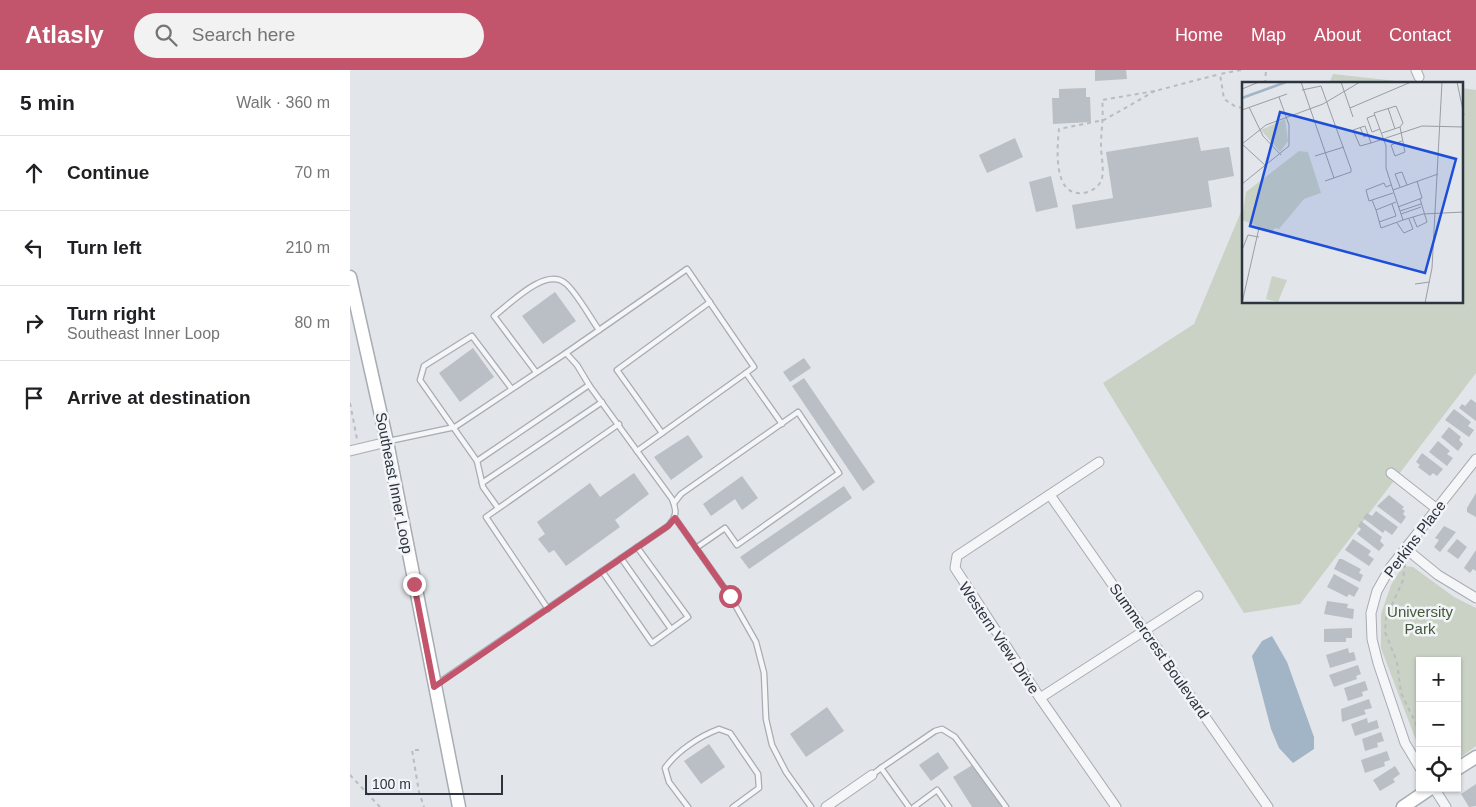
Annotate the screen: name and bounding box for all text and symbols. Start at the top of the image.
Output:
search box [134,13,484,58]
text: Atlasly [25,21,104,48]
icon: search [152,21,180,49]
text: Search here [192,24,295,45]
text: Home [1175,25,1223,45]
text: Map [1251,25,1286,45]
text: About [1314,25,1361,45]
text: Contact [1389,25,1451,45]
inset map [1242,82,1464,304]
text: 5 min [20,91,75,114]
text: Walk · 360 m [236,94,330,111]
icon: ahead [20,159,48,187]
text: Continue [67,162,149,183]
text: 70 m [294,164,330,181]
icon: left [20,234,48,262]
text: Turn left [67,237,142,258]
text: 210 m [286,239,330,256]
text: Turn right [67,303,155,324]
icon: right [20,309,48,337]
text: 80 m [294,314,330,331]
text: Southeast Inner Loop [67,325,220,342]
icon: arrive [20,384,48,412]
text: Arrive at destination [67,387,251,408]
street label: Southeast Inner Loop [372,411,417,555]
street label: Perkins Place [1380,497,1449,580]
route end [403,573,426,596]
street label: Western View Drive [956,579,1043,697]
street label: Summercrest Boulevard [1106,580,1213,721]
route start [719,585,742,608]
park label: University Park [1387,603,1453,637]
map controls [1416,657,1461,792]
button: + [1416,657,1461,702]
button: − [1416,702,1461,747]
button: locate [1416,747,1461,792]
scale bar [365,772,502,795]
text: 100 m [372,776,411,792]

